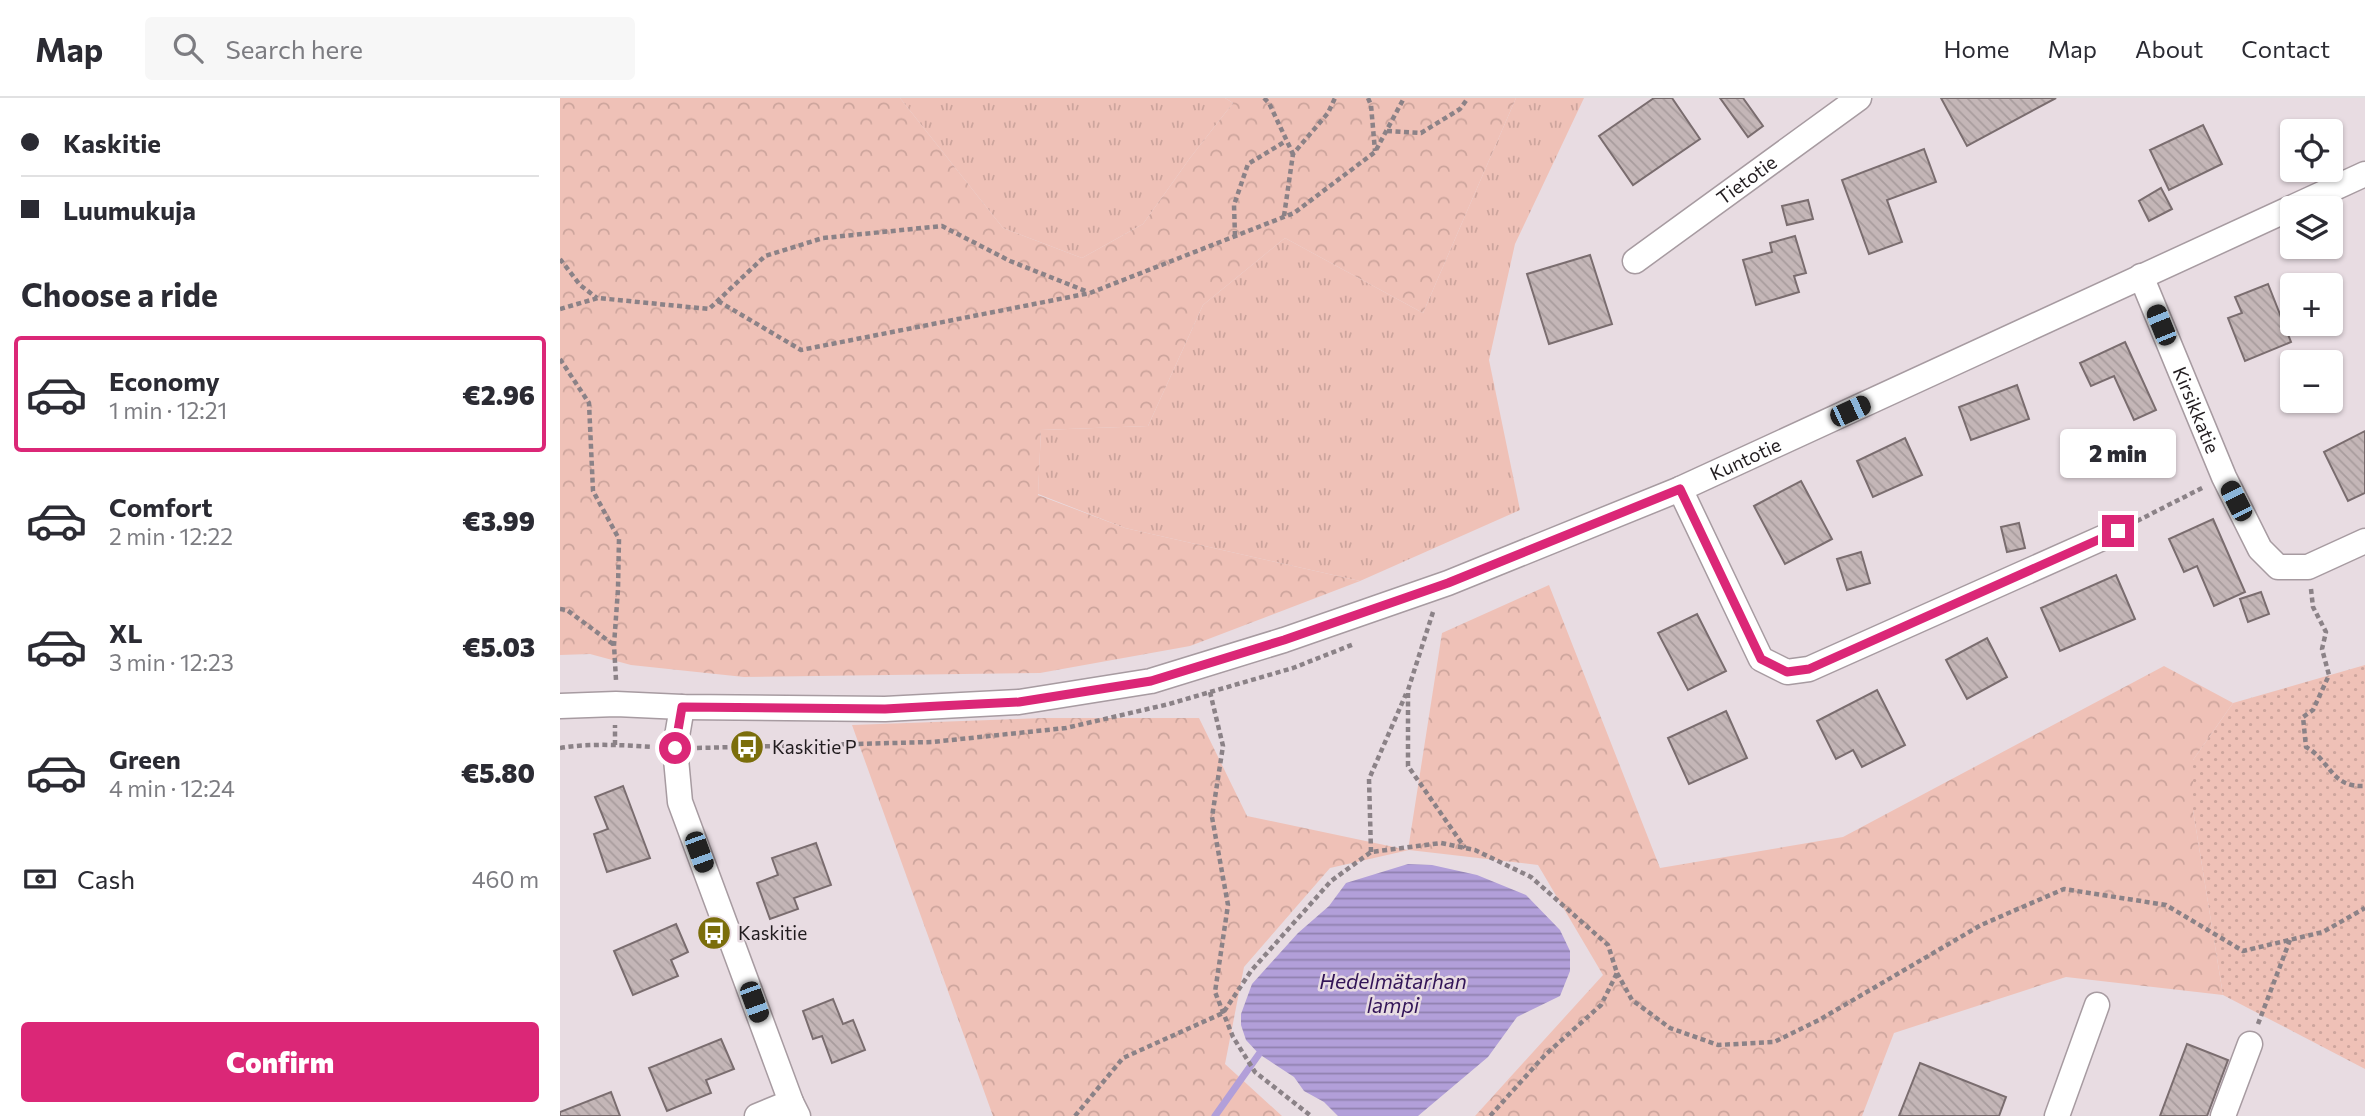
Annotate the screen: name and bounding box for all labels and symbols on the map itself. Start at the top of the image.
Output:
street label: Tietotie [1712,150,1781,209]
car [2144,302,2179,348]
street label: Kirsikkatie [2169,363,2225,457]
car [1827,393,1874,429]
callout: 2 min [2060,430,2176,478]
street label: Kuntotie [1706,432,1784,485]
car [2218,478,2255,524]
route end [2102,515,2134,547]
bus stop icon: Kaskitie P [728,728,766,766]
route start [659,732,691,764]
place label: Kaskitie P [772,735,857,758]
car [682,829,717,875]
bus stop icon: Kaskitie [695,914,733,952]
place label: Kaskitie [738,921,807,944]
water label: Hedelmätarhan lampi [1319,968,1467,1017]
car [737,979,772,1025]

